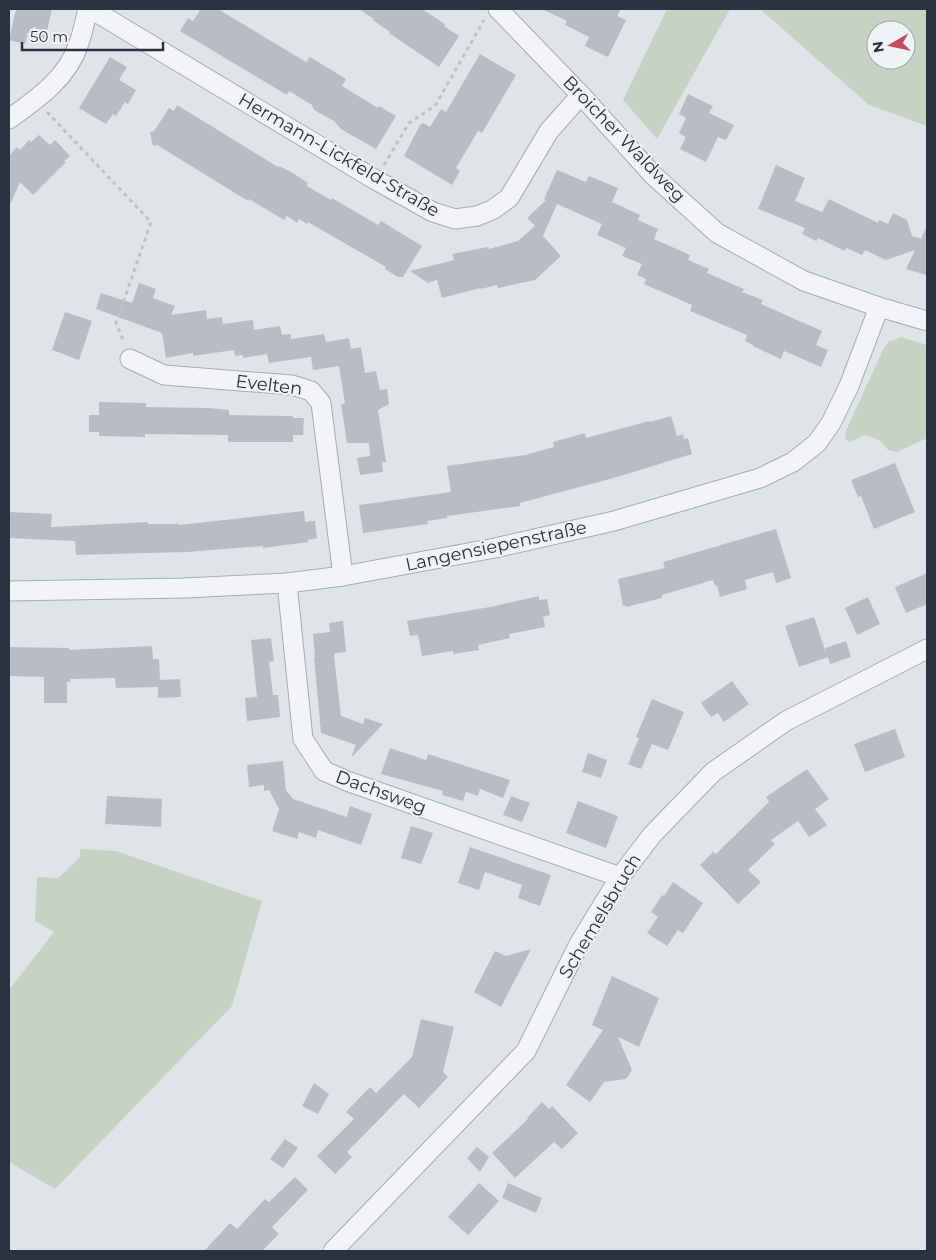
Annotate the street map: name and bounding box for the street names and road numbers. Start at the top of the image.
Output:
street label: Broicher Waldweg [558,71,690,207]
street label: Hermann-Lickfeld-Straße [235,88,444,222]
street label: Evelten [234,370,304,400]
street label: Langensiepenstraße [403,516,589,576]
street label: Dachsweg [333,765,429,819]
street label: Schemelsbruch [554,850,646,982]

